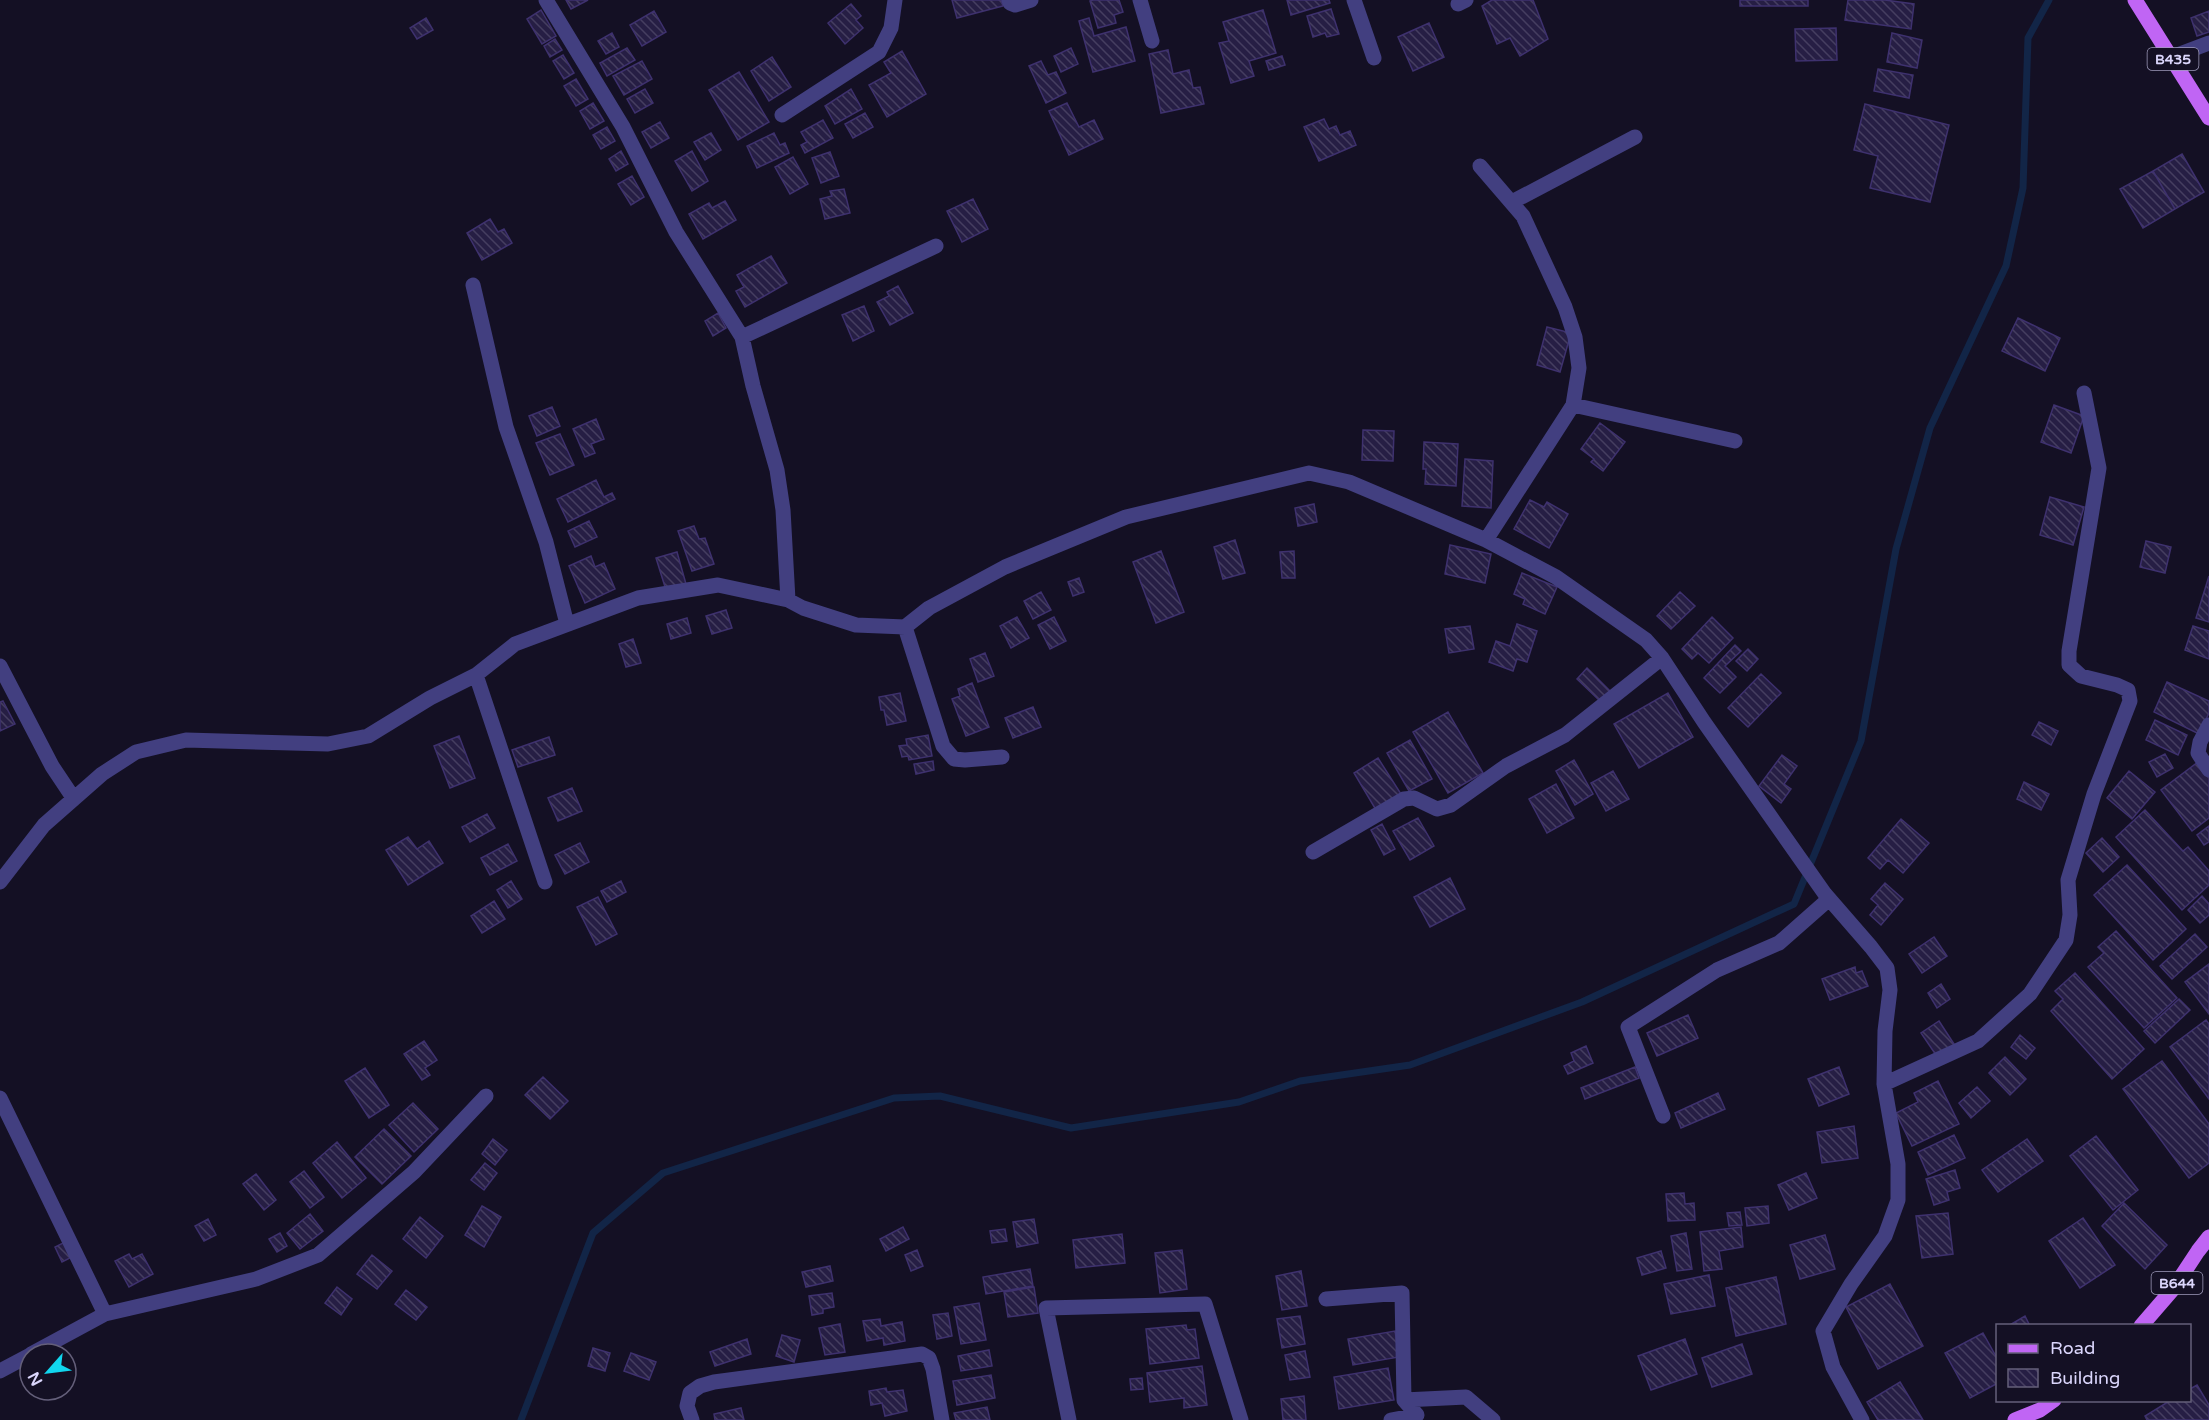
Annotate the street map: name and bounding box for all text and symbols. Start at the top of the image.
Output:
road number: B435 [2148,48,2198,70]
road number: B644 [2152,1272,2202,1294]
legend [1996,1324,2191,1402]
text: Road [2050,1337,2095,1359]
north arrow [18,1342,78,1402]
text: Building [2050,1367,2120,1389]
text: N [24,1368,47,1389]

